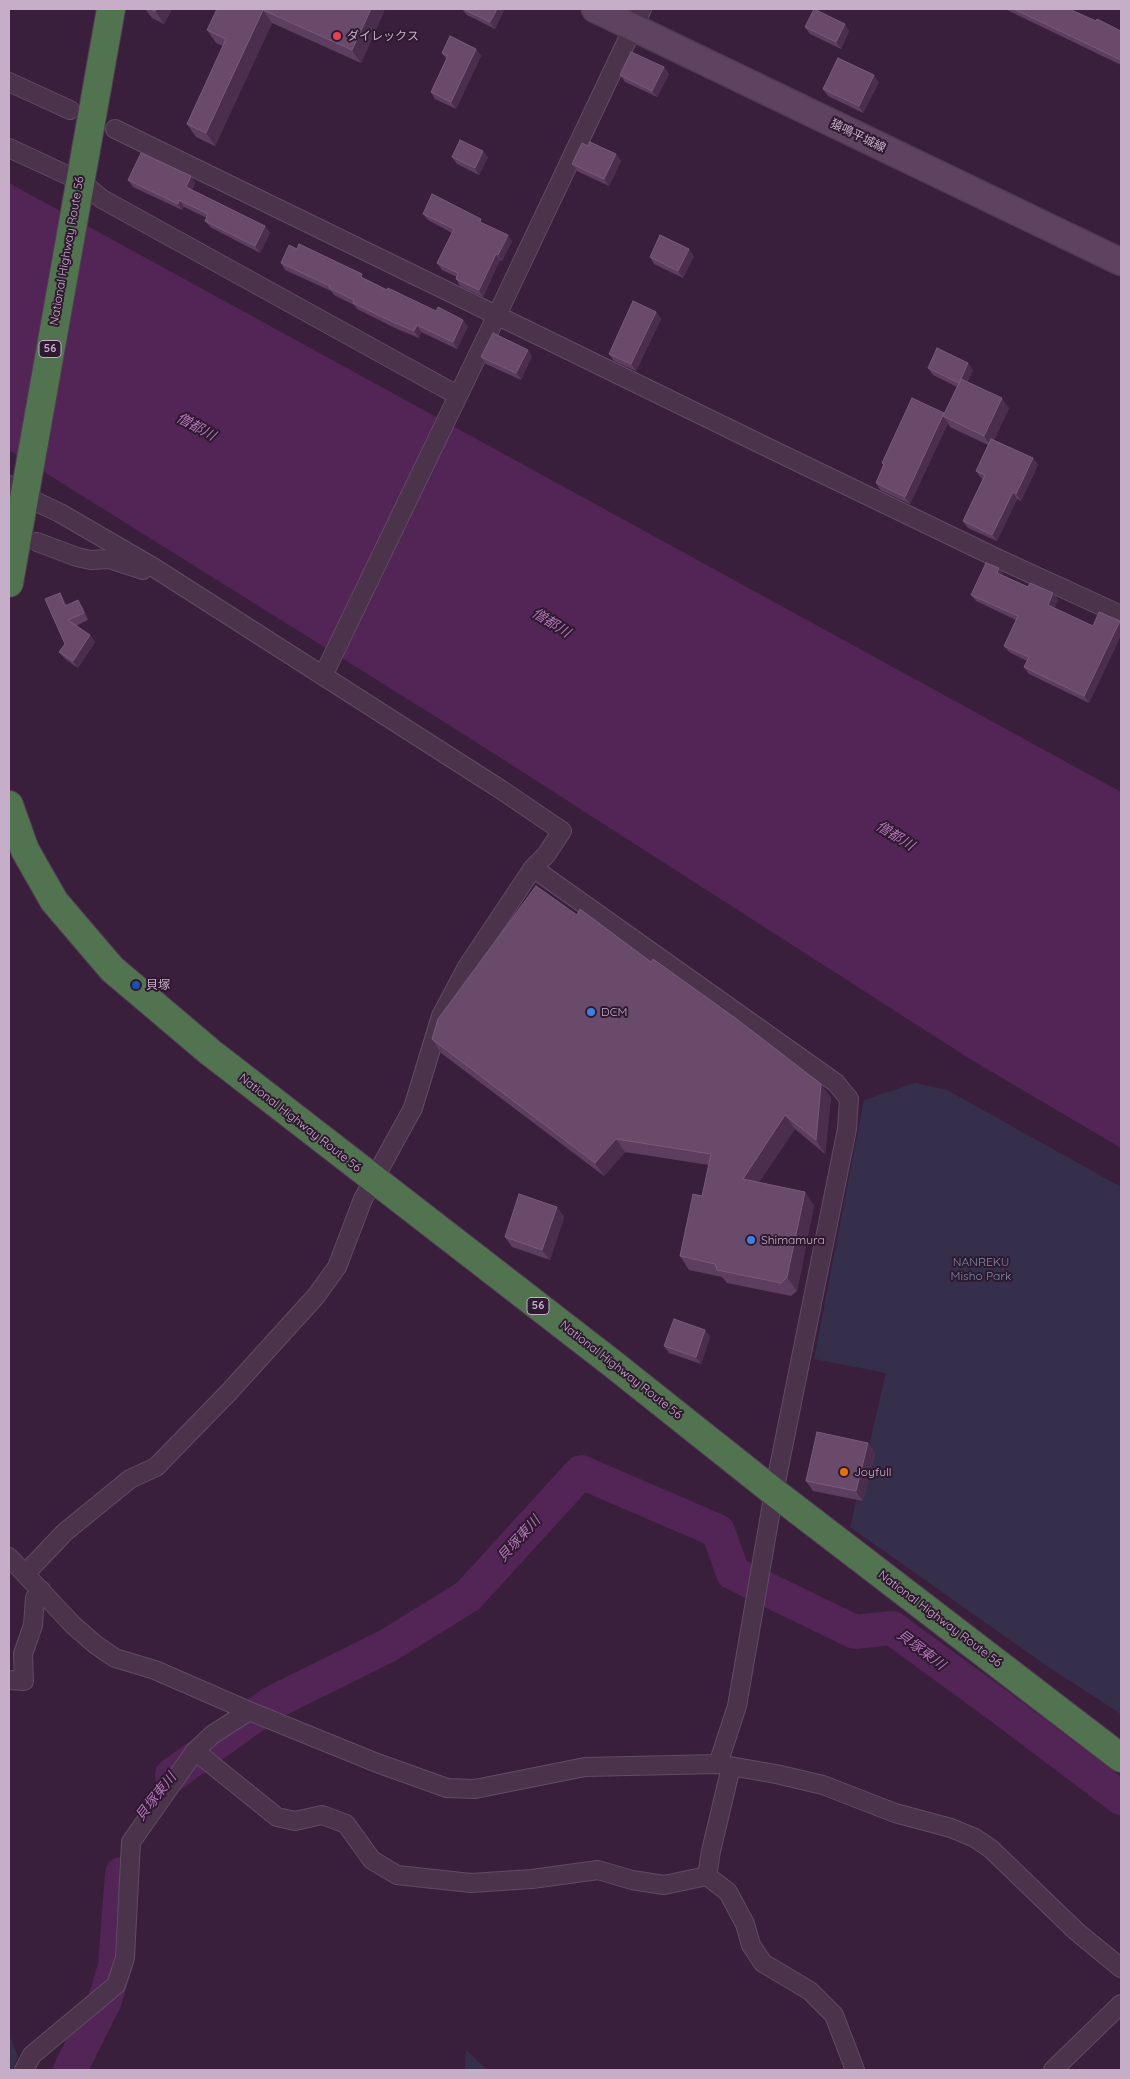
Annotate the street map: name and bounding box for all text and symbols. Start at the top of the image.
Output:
place label: ダイレックス [347,29,419,43]
marker: ダイレックス [331,30,343,42]
street label: 猿鳴平城線 [828,116,888,156]
street label: National Highway Route 56 [47,175,87,327]
road number: 56 [39,340,61,358]
water label: 僧都川 [174,409,218,445]
water label: 僧都川 [529,605,573,641]
water label: 僧都川 [873,818,917,854]
place label: 貝塚 [146,978,170,992]
marker: 貝塚 [130,979,142,991]
place label: DCM [601,1005,627,1019]
marker: DCM [585,1006,597,1018]
street label: National Highway Route 56 [236,1071,364,1175]
place label: Shimamura [761,1233,825,1247]
marker: Shimamura [745,1234,757,1246]
park label: NANREKU Misho Park [951,1255,1011,1283]
road number: 56 [527,1298,549,1314]
street label: National Highway Route 56 [557,1318,685,1422]
place label: Joyfull [854,1465,892,1479]
marker: Joyfull [838,1466,850,1478]
water label: 貝塚東川 [494,1513,544,1565]
street label: National Highway Route 56 [875,1568,1005,1670]
water label: 貝塚東川 [894,1626,948,1674]
water label: 貝塚東川 [132,1770,180,1824]

